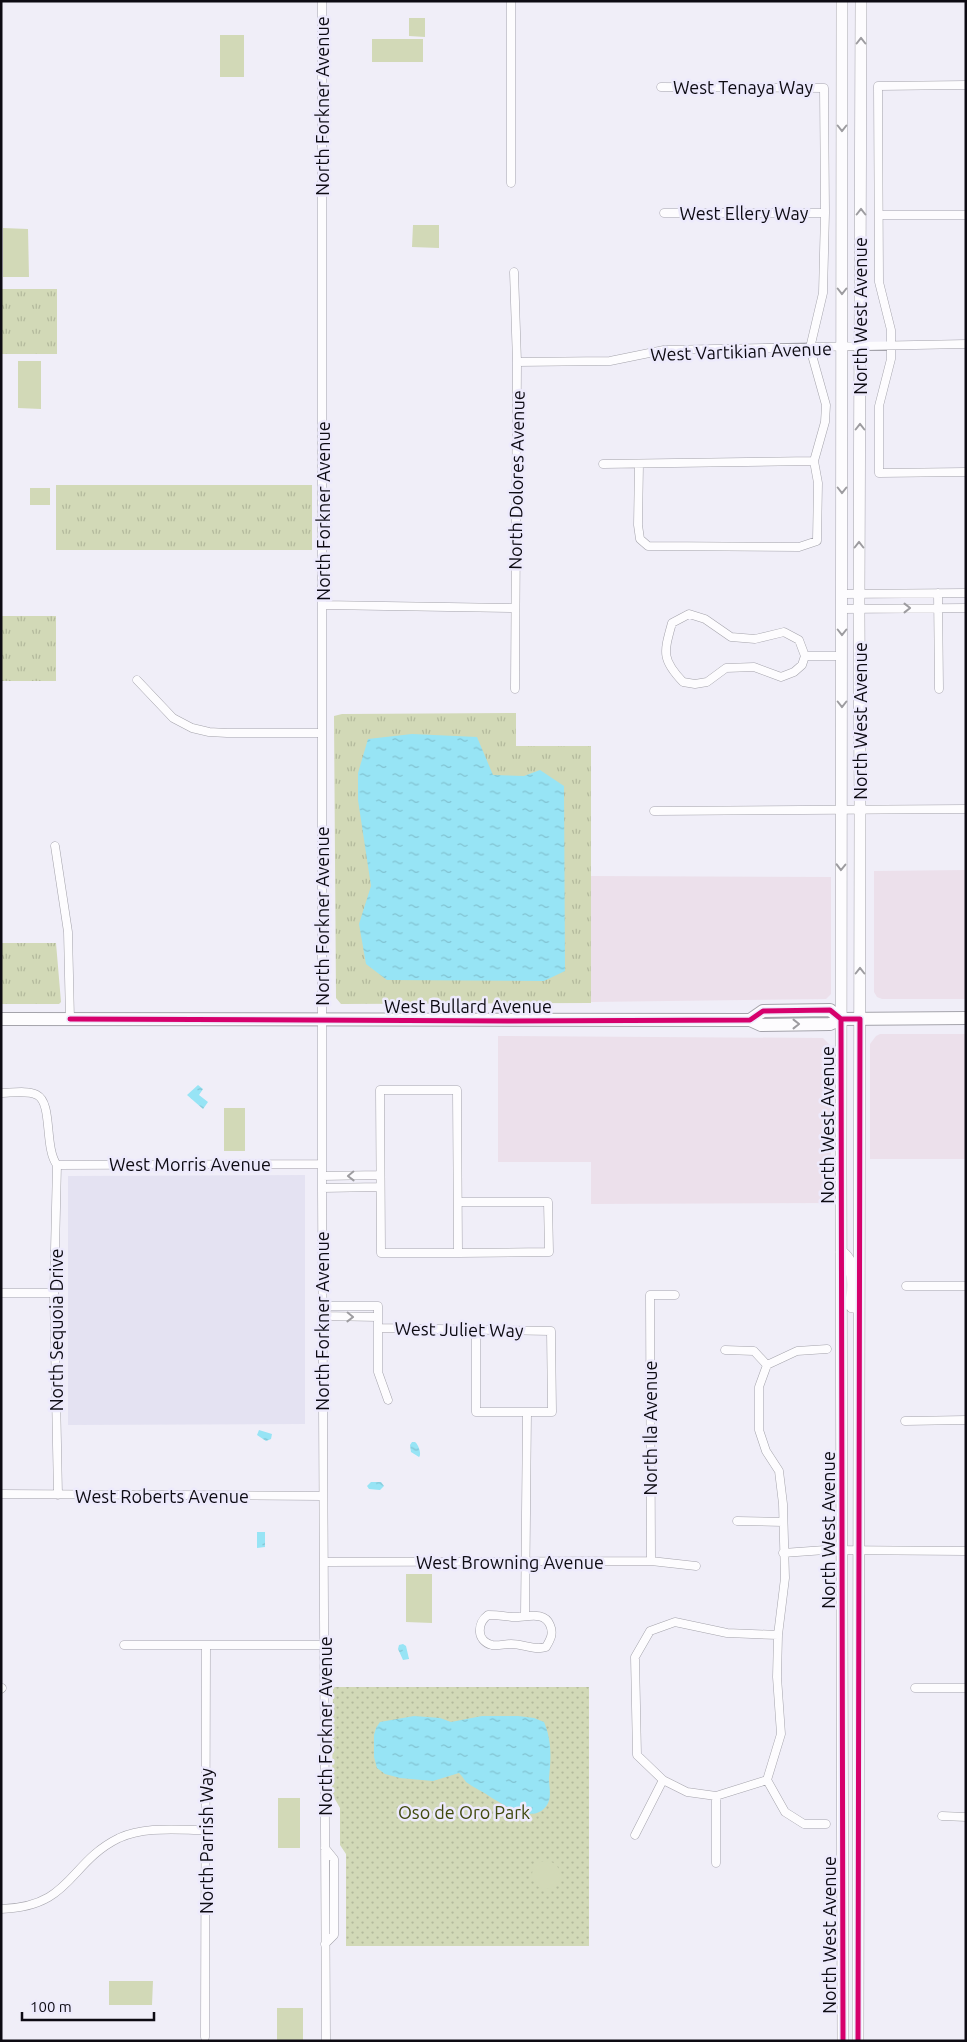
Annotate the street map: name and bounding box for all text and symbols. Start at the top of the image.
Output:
street label: North Forkner Avenue [312,16,332,196]
one-way arrow [856,36,866,44]
street label: West Tenaya Way [673,77,813,97]
one-way arrow [837,124,847,132]
street label: West Ellery Way [679,203,809,223]
one-way arrow [855,208,866,216]
street label: North West Avenue [850,237,870,395]
one-way arrow [837,287,847,295]
street label: West Vartikian Avenue [650,338,832,364]
street label: North Dolores Avenue [504,390,528,570]
street label: North Forkner Avenue [313,421,333,601]
one-way arrow [855,423,865,430]
one-way arrow [837,486,847,494]
one-way arrow [854,541,864,548]
one-way arrow [904,603,912,613]
one-way arrow [837,629,847,637]
street label: North West Avenue [850,642,870,800]
one-way arrow [837,701,847,709]
street label: North Forkner Avenue [312,826,332,1006]
one-way arrow [836,864,846,871]
one-way arrow [855,966,865,974]
street label: West Bullard Avenue [384,996,552,1016]
one-way arrow [792,1019,800,1030]
street label: North West Avenue [817,1046,837,1204]
street label: West Morris Avenue [109,1154,271,1174]
one-way arrow [347,1171,354,1181]
street label: North Forkner Avenue [312,1231,332,1411]
street label: North Sequoia Drive [46,1249,66,1411]
one-way arrow [346,1311,354,1322]
street label: West Juliet Way [394,1318,524,1340]
street label: North Ila Avenue [640,1360,660,1496]
street label: North West Avenue [818,1451,838,1609]
street label: West Roberts Avenue [75,1486,249,1506]
street label: West Browning Avenue [416,1552,604,1572]
street label: North Forkner Avenue [315,1636,335,1816]
street label: North Parrish Way [196,1768,216,1914]
park label: Oso de Oro Park [398,1802,530,1822]
street label: North West Avenue [819,1856,839,2014]
scale bar [22,1990,155,2022]
text: 100 m [30,1998,72,2015]

